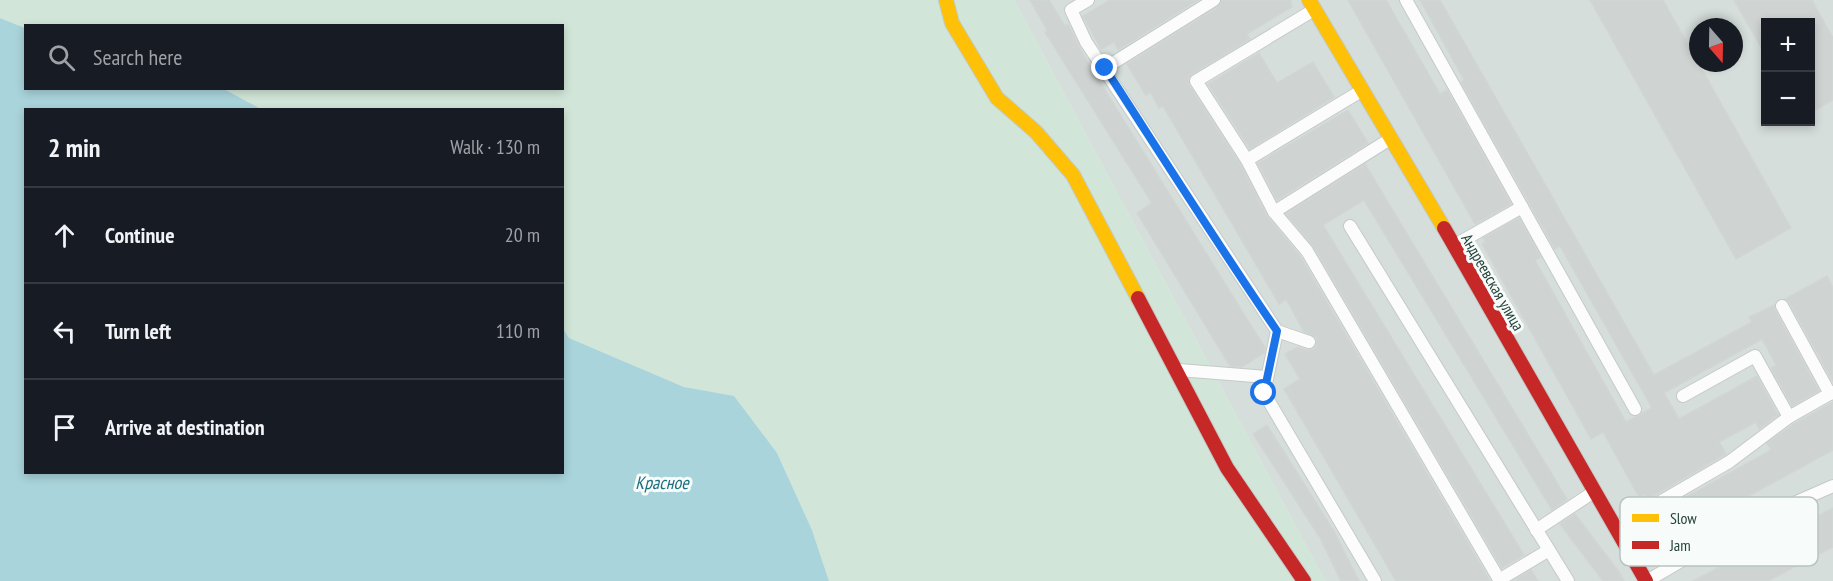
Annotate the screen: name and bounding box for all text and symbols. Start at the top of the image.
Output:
north arrow [1689,18,1743,72]
map controls [1761,18,1815,126]
button: + [1761,18,1815,72]
search box [24,24,564,90]
icon: search [45,41,78,74]
text: Search here [93,43,182,71]
route end [1091,54,1117,80]
button: − [1761,72,1815,126]
text: 2 min [48,131,101,164]
text: Walk · 130 m [450,134,540,160]
icon: ahead [48,219,81,252]
text: Continue [105,221,175,249]
text: 20 m [505,222,540,248]
street label: Андреевская улица [1457,230,1529,334]
icon: left [48,315,81,348]
text: Turn left [105,317,171,345]
text: 110 m [496,318,540,344]
route start [1250,379,1276,405]
icon: arrive [48,411,81,444]
text: Arrive at destination [105,413,265,441]
water label: Красное [635,471,690,494]
legend [1620,497,1818,566]
text: Slow [1670,508,1697,528]
text: Jam [1669,535,1691,555]

